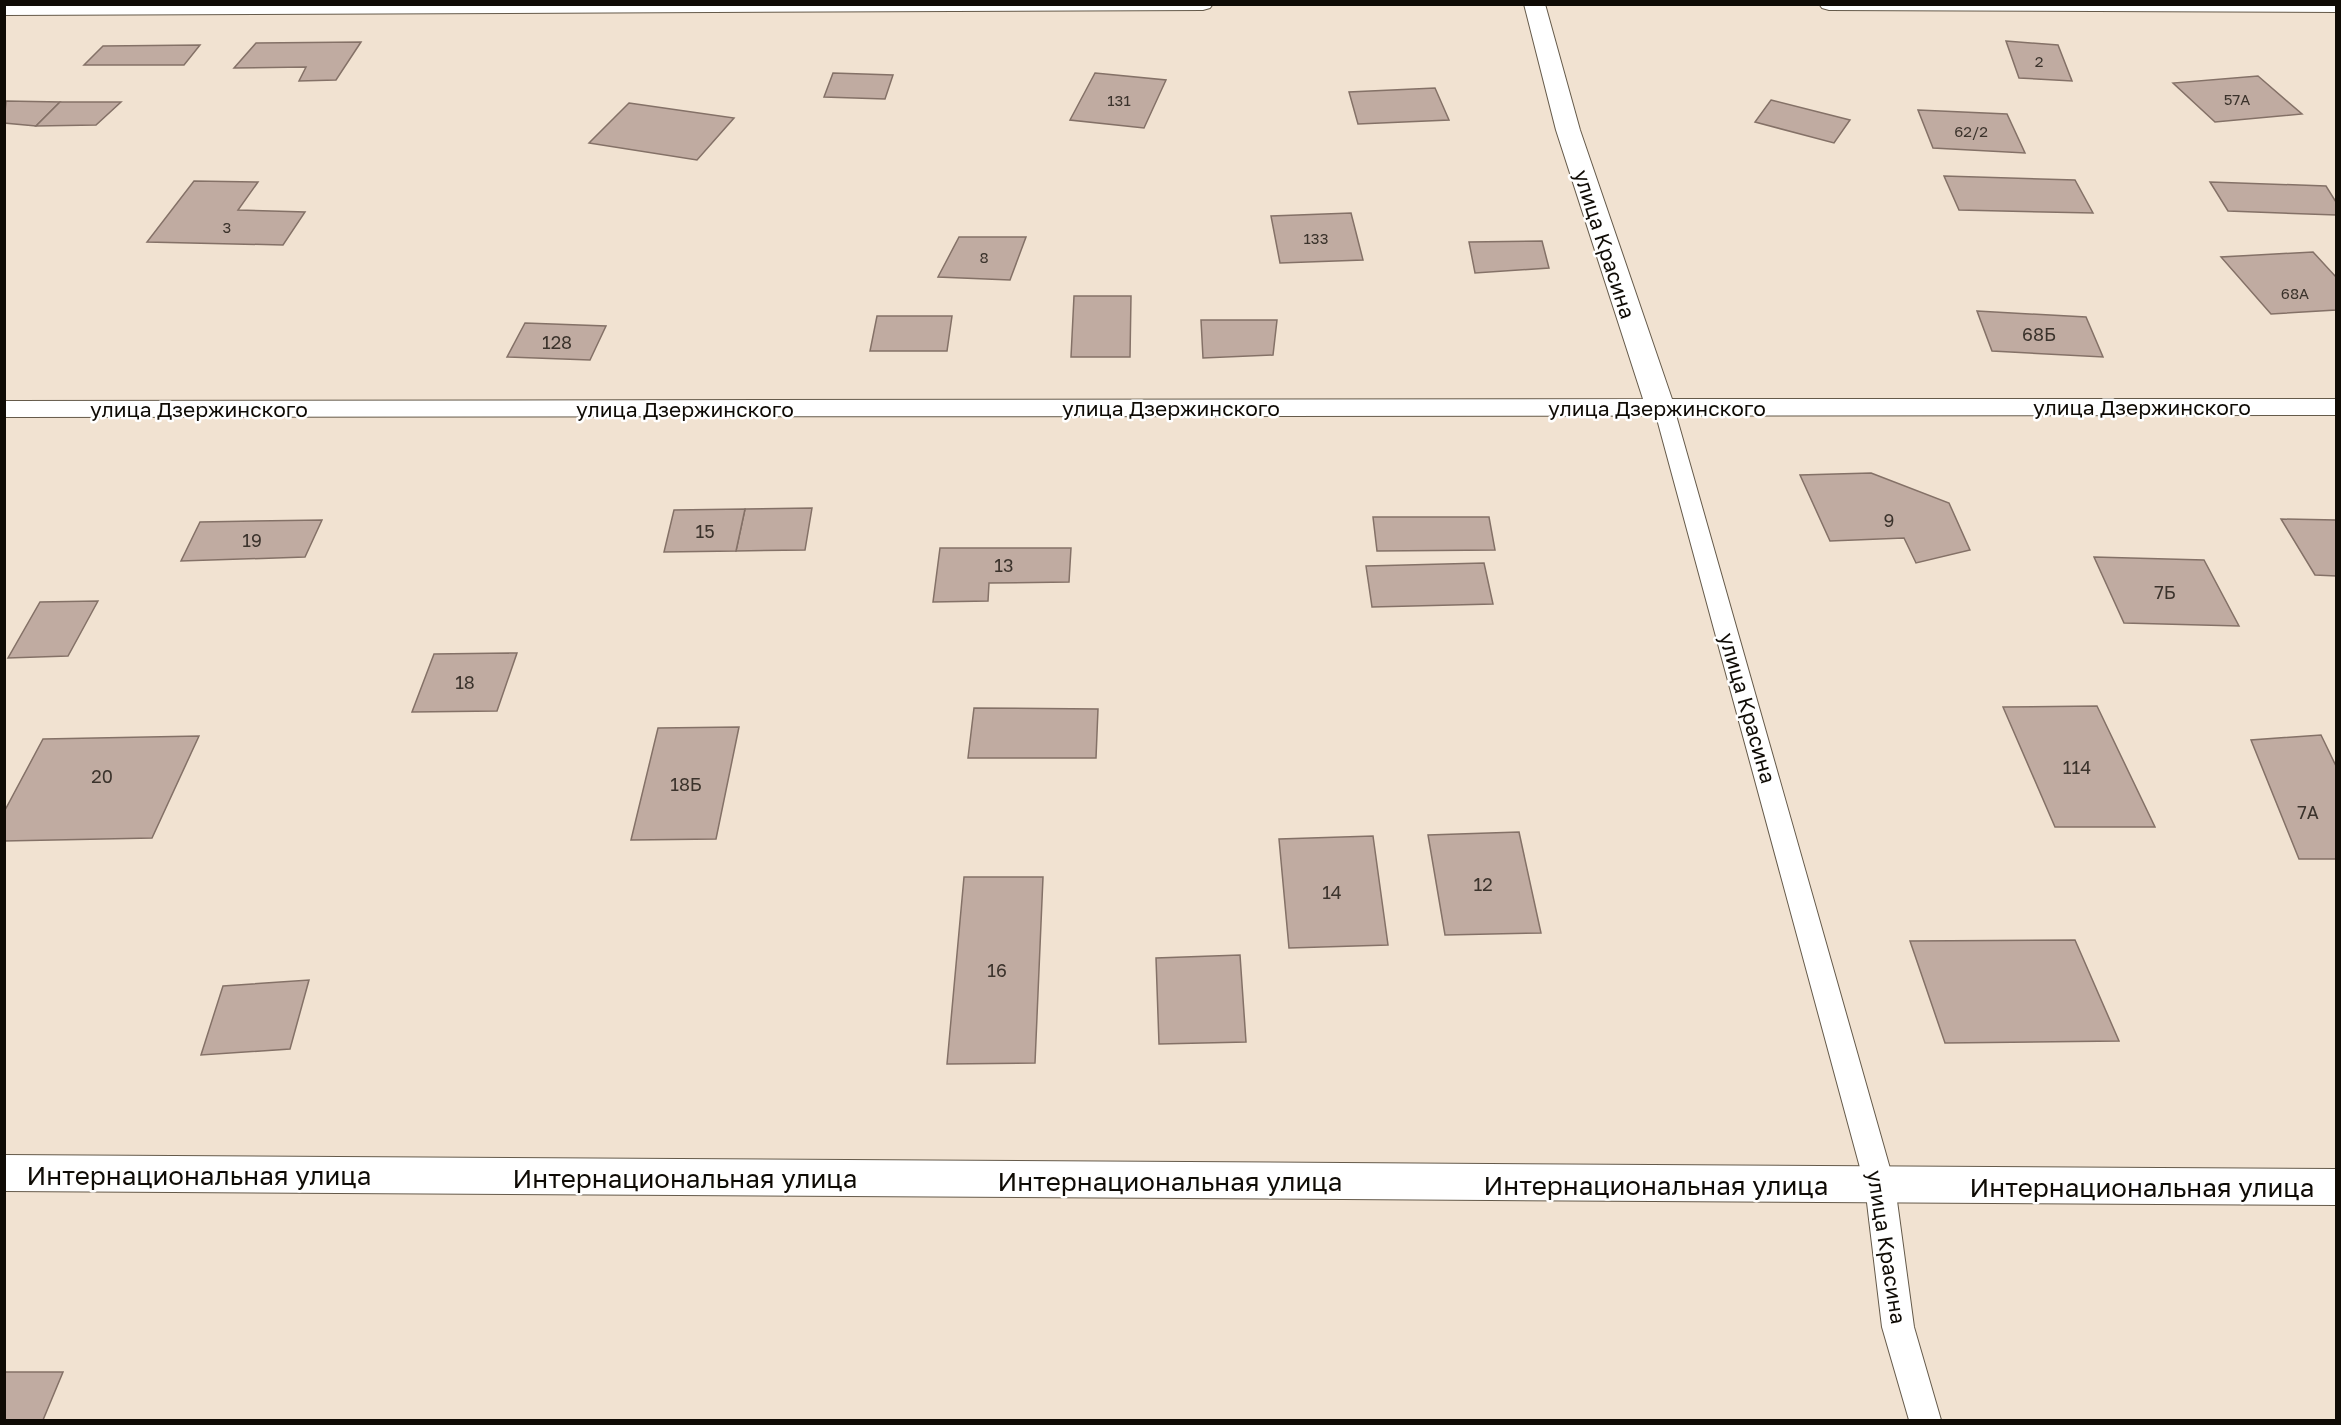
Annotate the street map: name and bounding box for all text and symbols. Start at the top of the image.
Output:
house number: 2 [2035,52,2043,70]
house number: 57А [2224,90,2250,108]
house number: 131 [1107,91,1131,109]
house number: 62/2 [1954,122,1988,140]
street label: улица Красина [1569,166,1641,322]
house number: 3 [223,218,231,236]
house number: 133 [1304,229,1328,247]
house number: 8 [979,248,989,266]
house number: 68А [2281,284,2309,302]
house number: 68Б [2022,323,2056,345]
house number: 128 [542,331,572,353]
street label: улица Дзержинского [2033,394,2251,420]
street label: улица Дзержинского [1062,395,1280,421]
street label: улица Дзержинского [1548,395,1766,421]
street label: улица Дзержинского [90,396,308,422]
street label: улица Дзержинского [576,396,794,422]
house number: 9 [1884,509,1894,531]
house number: 15 [695,520,715,542]
house number: 19 [242,529,262,551]
house number: 13 [994,554,1014,576]
house number: 7Б [2154,581,2176,603]
street label: улица Красина [1714,630,1782,786]
house number: 18 [455,671,475,693]
house number: 114 [2063,756,2091,778]
house number: 20 [91,765,113,787]
house number: 18Б [670,773,702,795]
house number: 7А [2297,801,2319,823]
house number: 12 [1473,873,1493,895]
house number: 14 [1322,881,1342,903]
house number: 16 [987,959,1007,981]
street label: Интернациональная улица [27,1160,371,1191]
street label: Интернациональная улица [513,1163,857,1194]
street label: Интернациональная улица [998,1166,1342,1197]
street label: улица Красина [1862,1168,1912,1326]
street label: Интернациональная улица [1484,1170,1828,1201]
street label: Интернациональная улица [1970,1172,2314,1203]

